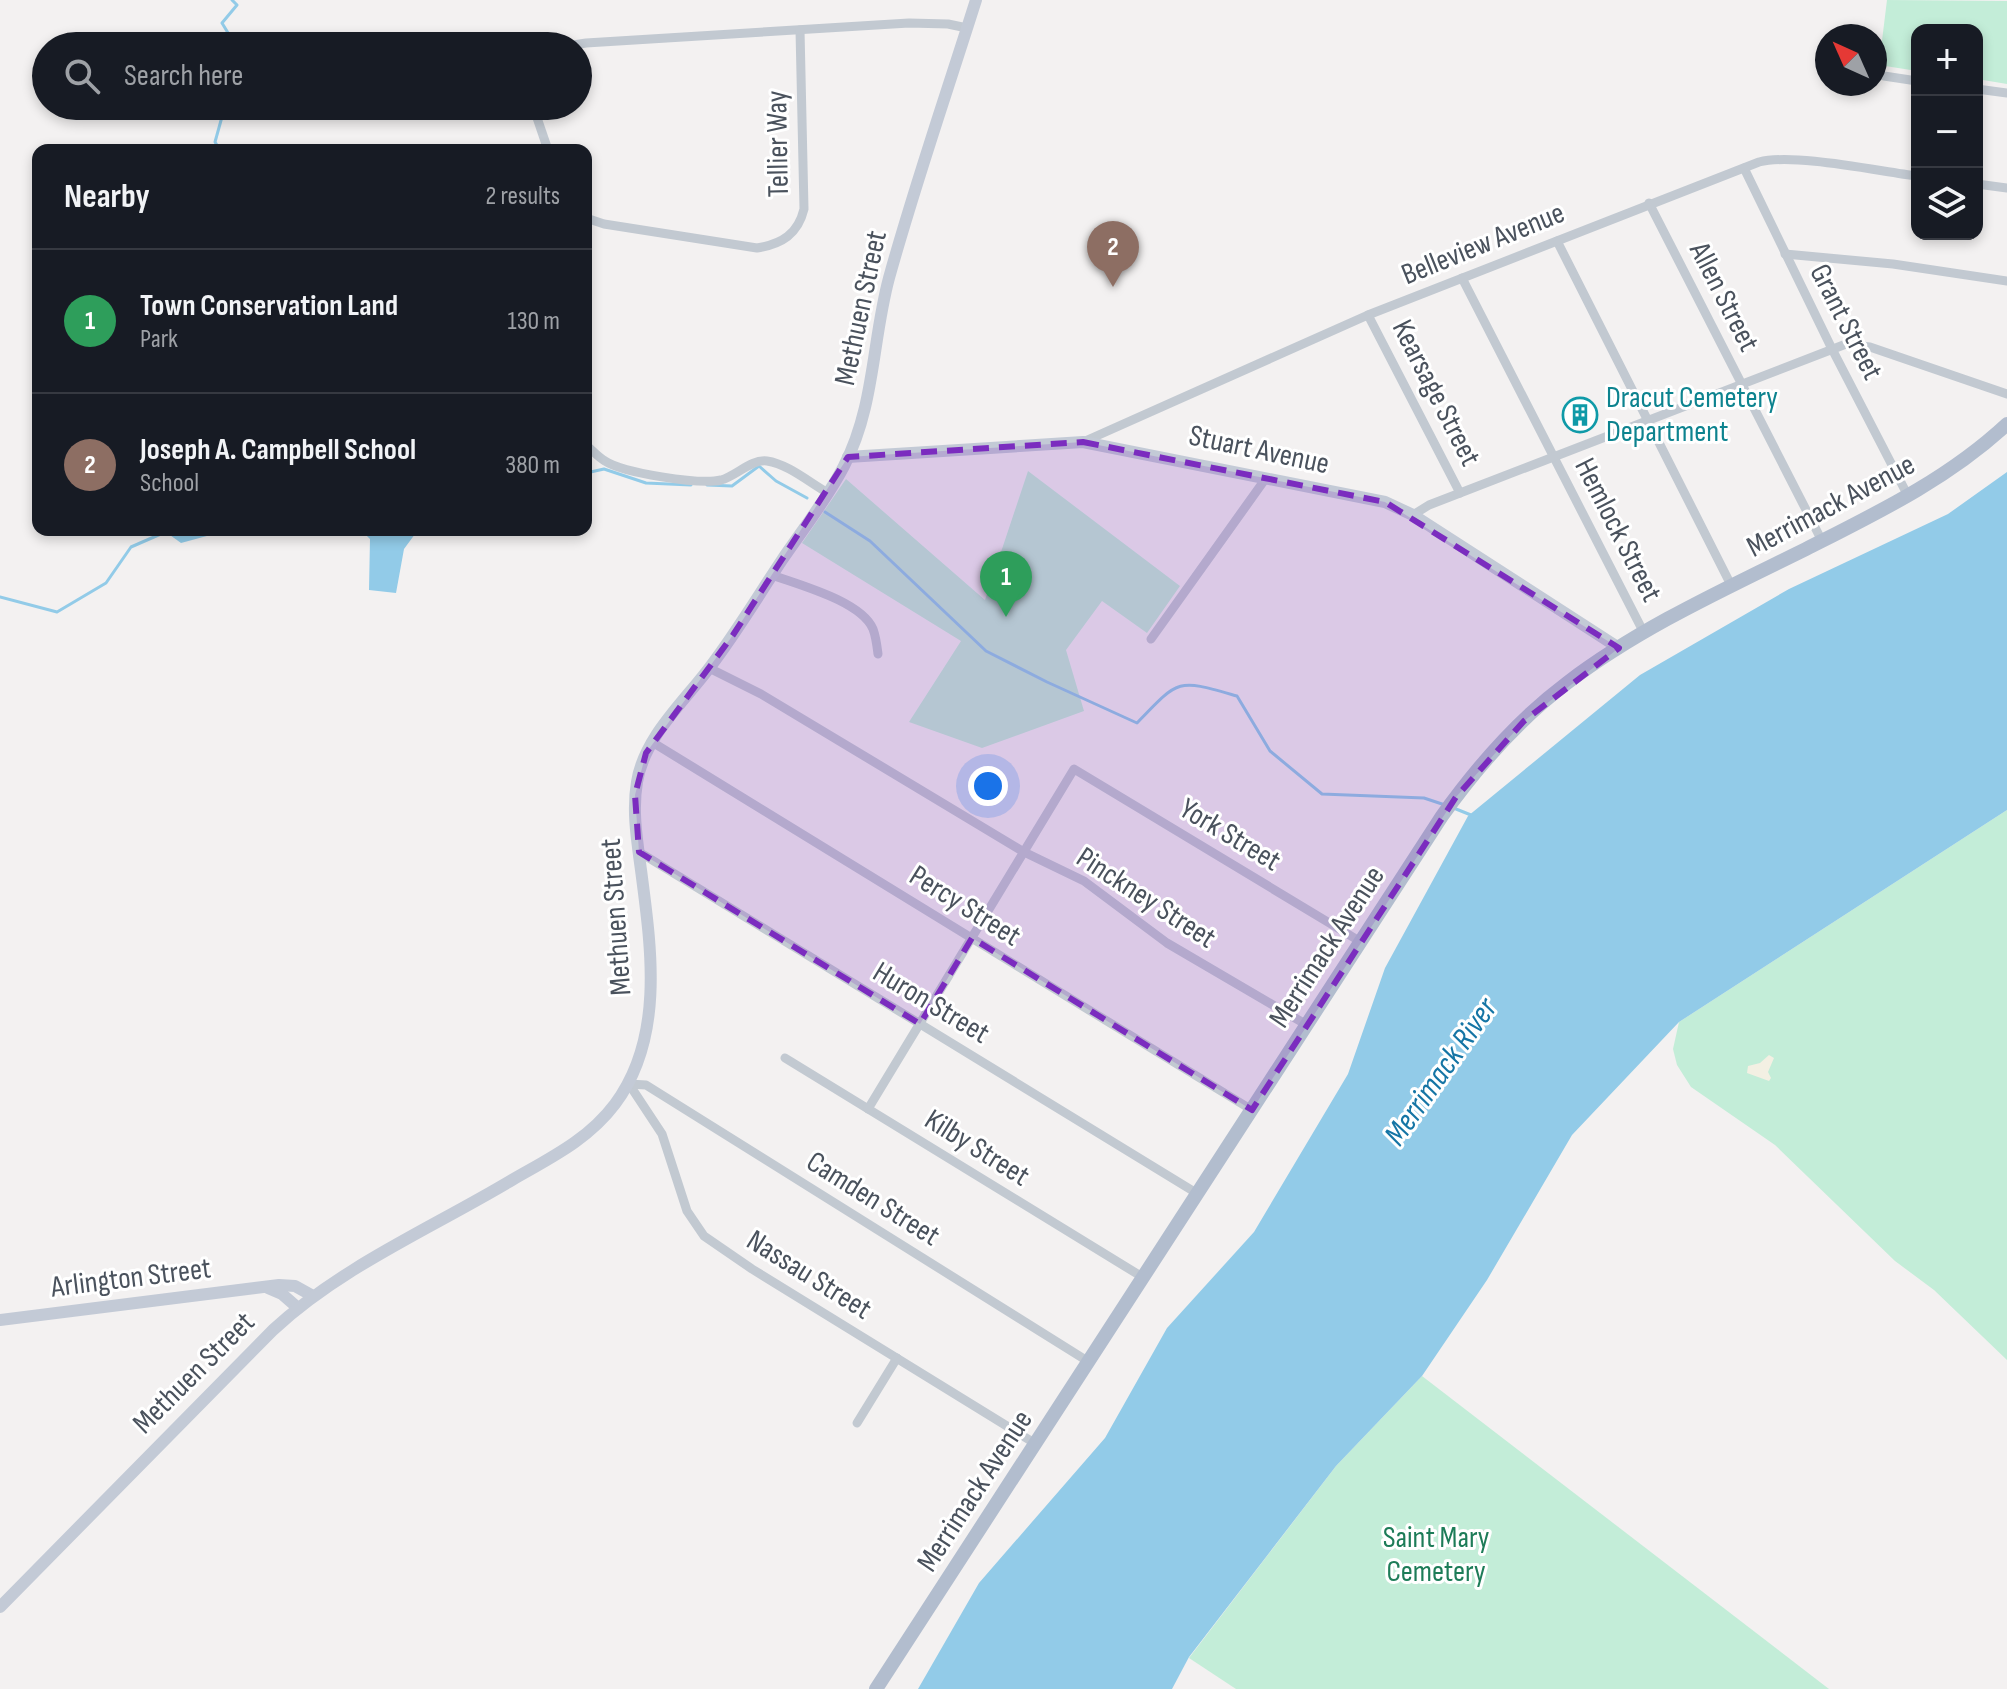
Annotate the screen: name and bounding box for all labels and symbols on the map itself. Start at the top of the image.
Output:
north arrow [1815,24,1887,96]
street label: Tellier Way [759,90,797,198]
street label: Belleview Avenue [1396,195,1570,293]
pin: 2 [1087,221,1139,287]
street label: Methuen Street [827,227,895,389]
street label: Allen Street [1681,236,1767,357]
street label: Grant Street [1802,258,1890,386]
street label: Kearsage Street [1384,314,1488,472]
place label: Dracut Cemetery Department [1606,380,1778,450]
building icon: Dracut Cemetery Department [1561,396,1599,434]
street label: Stuart Avenue [1186,418,1332,482]
street label: Merrimack Avenue [1741,447,1921,565]
street label: Hemlock Street [1567,452,1669,608]
pin: 1 [980,551,1032,617]
your location [968,766,1008,806]
street label: York Street [1173,791,1287,879]
street label: Methuen Street [593,837,639,997]
street label: Pinckney Street [1070,840,1222,956]
street label: Percy Street [903,858,1027,954]
street label: Merrimack Avenue [1262,860,1392,1034]
street label: Huron Street [866,954,996,1052]
water label: Merrimack River [1376,990,1507,1153]
street label: Kilby Street [918,1102,1036,1194]
street label: Camden Street [800,1144,946,1254]
street label: Nassau Street [740,1223,878,1327]
street label: Arlington Street [48,1250,213,1306]
street label: Methuen Street [126,1305,262,1441]
street label: Merrimack Avenue [910,1404,1040,1578]
park label: Saint Mary Cemetery [1383,1520,1490,1590]

